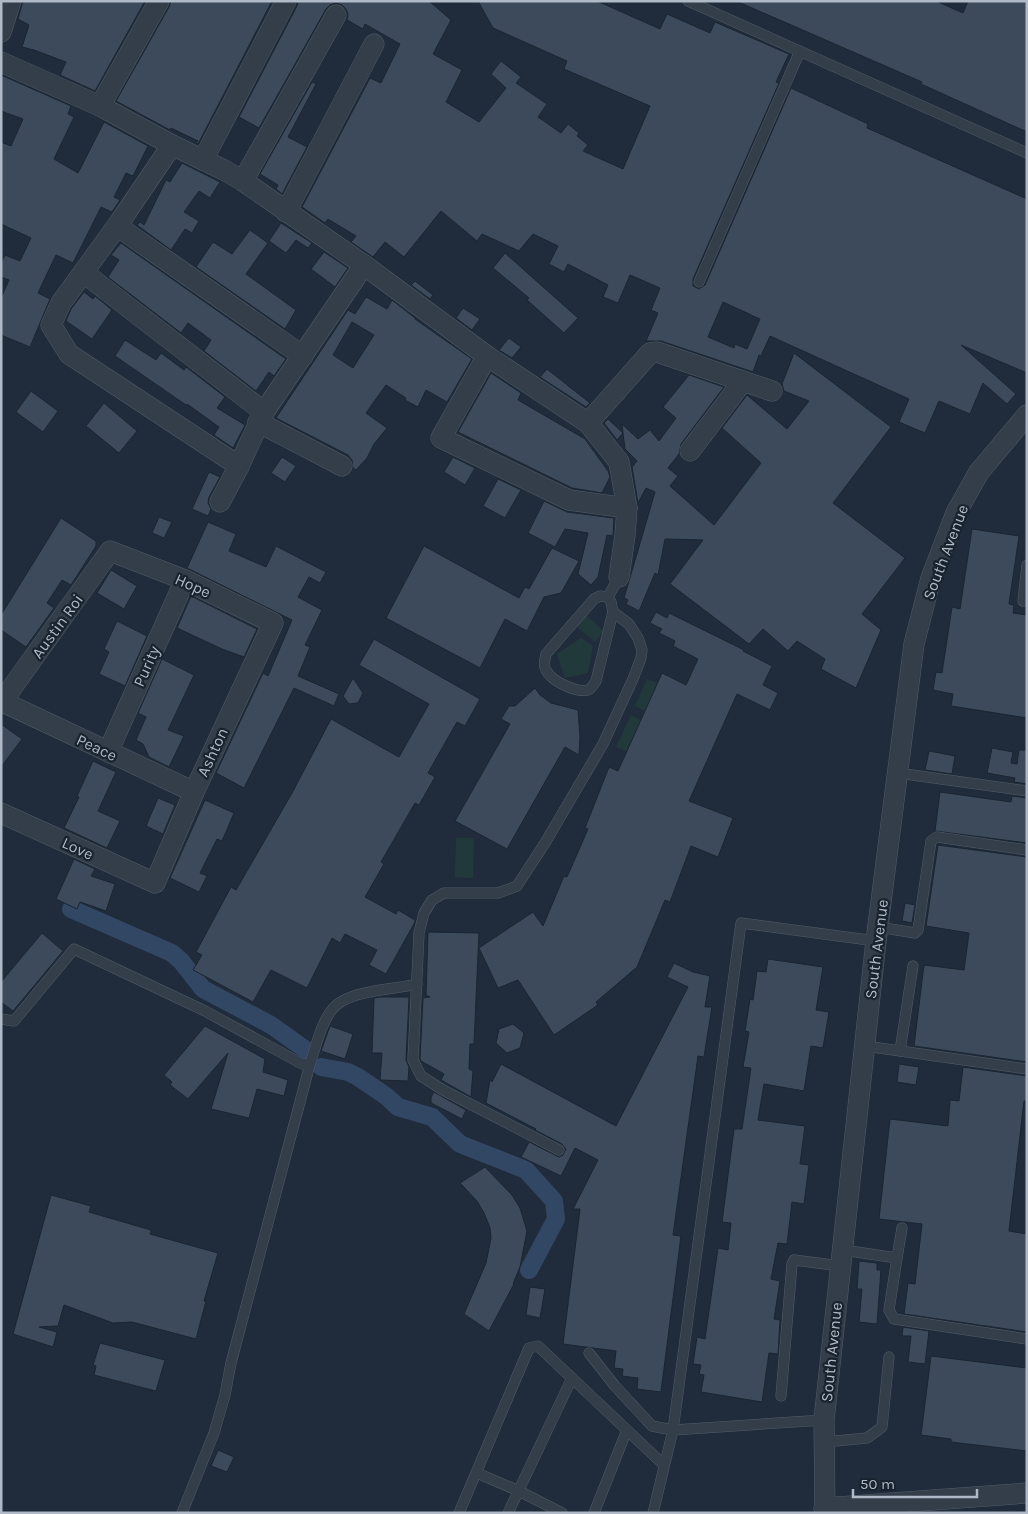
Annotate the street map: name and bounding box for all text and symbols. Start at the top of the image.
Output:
street label: South Avenue [919,502,972,602]
street label: Hope [172,569,214,602]
street label: Austin Roi [28,590,87,662]
street label: Purity [129,642,164,690]
street label: Ashton [193,725,232,780]
street label: Peace [74,730,120,765]
street label: Love [59,833,97,864]
street label: South Avenue [861,898,892,1000]
street label: South Avenue [817,1301,846,1403]
scale bar [853,1466,977,1498]
text: 50 m [860,1475,895,1493]

